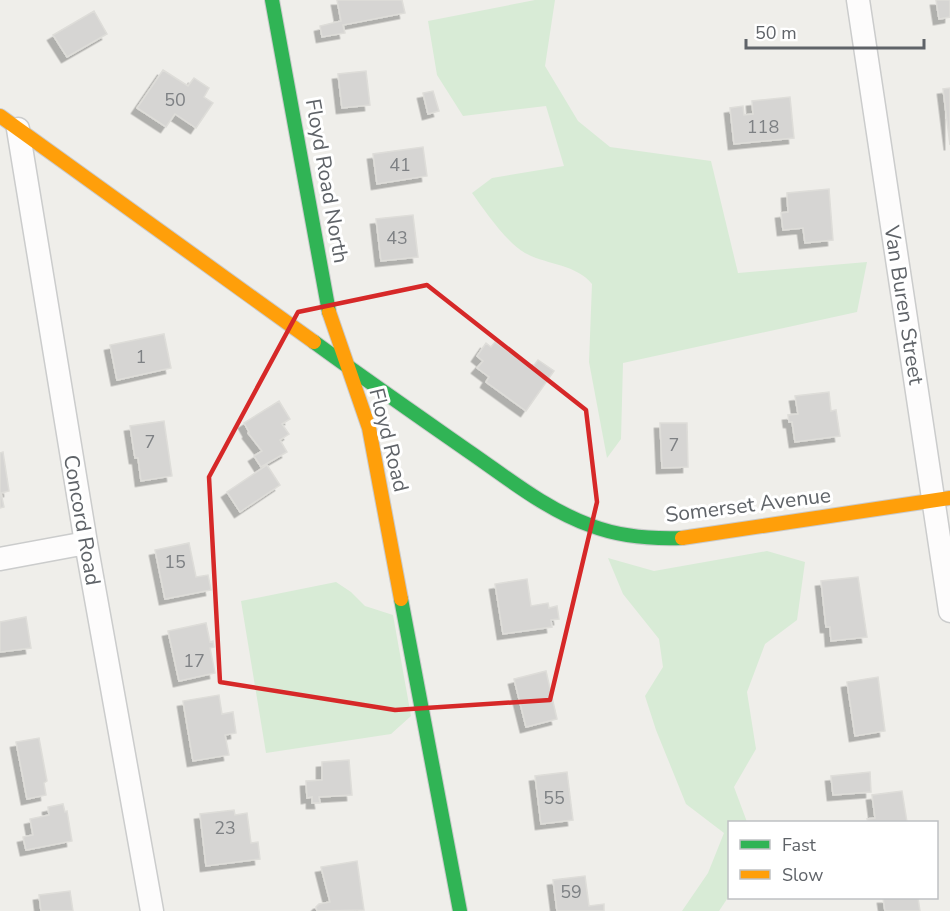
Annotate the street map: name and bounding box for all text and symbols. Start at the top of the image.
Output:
scale bar [746,12,924,50]
text: 50 m [755,21,797,45]
house number: 50 [164,88,186,112]
street label: Floyd Road North [299,97,355,265]
house number: 118 [747,115,779,139]
house number: 41 [389,153,411,177]
street label: Van Buren Street [877,222,931,387]
house number: 43 [386,226,408,250]
house number: 1 [136,345,146,369]
street label: Floyd Road [363,385,415,495]
house number: 7 [145,430,155,454]
house number: 7 [669,433,679,457]
street label: Concord Road [57,453,107,587]
street label: Somerset Avenue [664,481,832,529]
house number: 15 [164,550,186,574]
house number: 17 [183,649,205,673]
house number: 55 [543,786,565,810]
house number: 23 [214,816,236,840]
legend [728,821,938,899]
text: Fast [782,833,817,857]
text: Slow [782,863,823,887]
house number: 59 [560,880,582,904]

